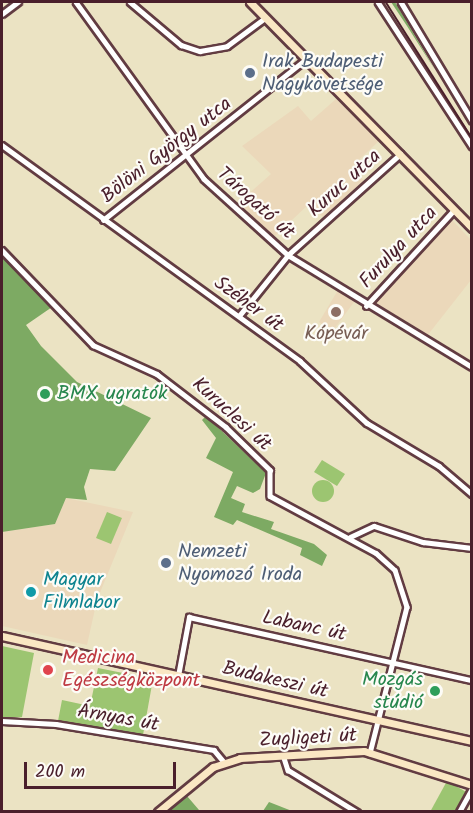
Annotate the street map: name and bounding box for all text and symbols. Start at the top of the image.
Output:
place label: Irak Budapesti Nagykövetsége [262,50,383,97]
marker: Irak Budapesti Nagykövetsége [243,66,257,80]
street label: Bölöni György utca [97,93,237,209]
street label: Kuruc utca [303,145,387,223]
street label: Tárogató út [211,163,299,245]
street label: Furulya utca [355,202,443,294]
street label: Széher út [209,272,287,338]
marker: Kópévár [329,305,343,319]
place label: Kópévár [304,322,368,346]
street label: Kuruclesi út [186,373,276,457]
place label: BMX ugratók [57,382,167,406]
marker: BMX ugratók [38,387,52,401]
place label: Nemzeti Nyomozó Iroda [178,540,302,587]
marker: Nemzeti Nyomozó Iroda [159,556,173,570]
place label: Magyar Filmlabor [43,568,119,615]
marker: Magyar Filmlabor [24,585,38,599]
street label: Labanc út [260,606,348,648]
place label: Medicina Egészségközpont [62,646,200,693]
street label: Budakeszi út [220,657,330,705]
marker: Medicina Egészségközpont [39,661,57,679]
place label: Mozgás stúdió [362,668,423,715]
marker: Mozgás stúdió [428,684,442,698]
street label: Árnyas út [76,700,160,738]
street label: Zugligeti út [259,724,357,754]
scale bar [27,750,178,788]
text: 200 m [35,758,85,787]

